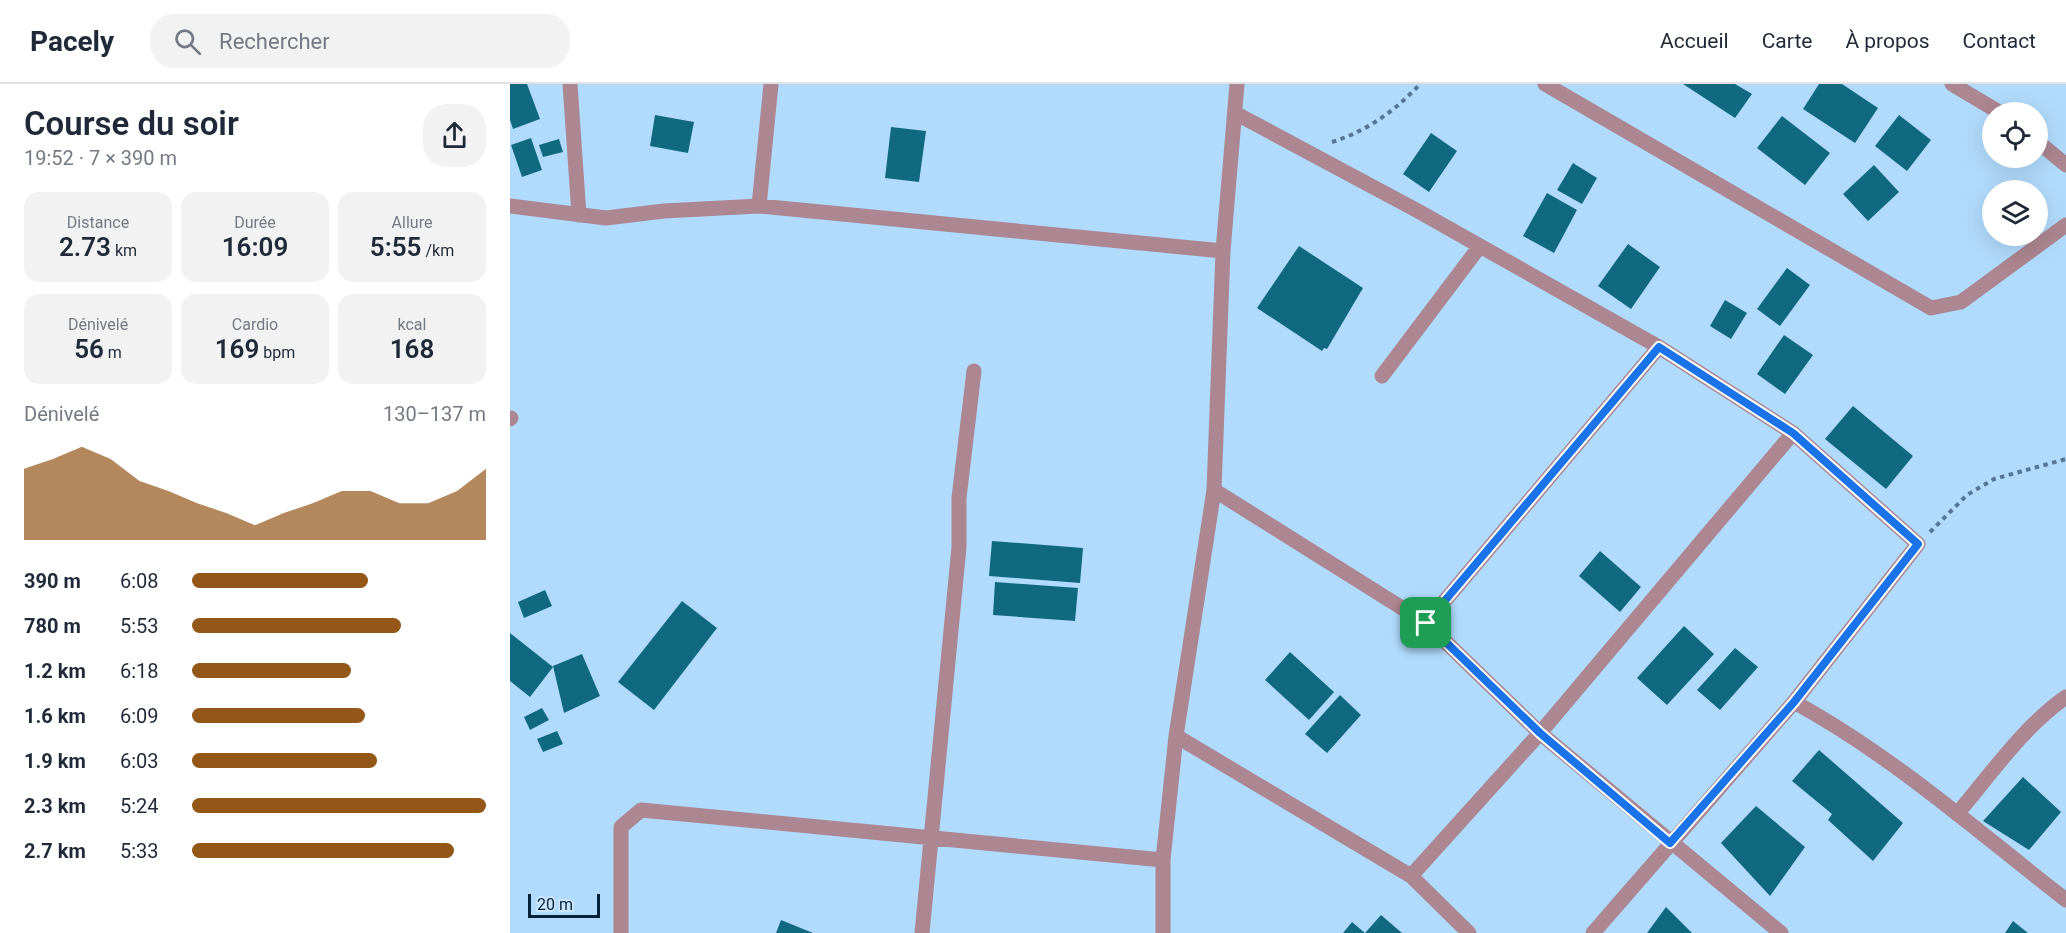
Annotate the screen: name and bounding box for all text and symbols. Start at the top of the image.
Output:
search box [150,14,570,68]
text: Pacely [30,25,114,58]
icon: search [171,25,204,58]
text: Rechercher [219,29,330,54]
text: Accueil [1660,29,1729,53]
text: Carte [1762,29,1812,53]
text: À propos [1845,29,1930,53]
text: Contact [1963,29,2036,53]
map controls [1982,102,2048,246]
button: locate [1982,102,2048,168]
text: Course du soir [24,104,239,143]
button: share [423,104,486,167]
text: 19:52 · 7 × 390 m [24,146,177,170]
button: layers [1982,180,2048,246]
text: Distance [67,213,129,232]
text: Durée [234,213,276,232]
text: Allure [392,213,432,232]
text: 2.73 [59,232,111,262]
text: 16:09 [222,232,288,262]
text: 5:55 [370,232,421,262]
text: km [111,241,137,260]
text: /km [421,241,454,260]
text: Dénivelé [68,315,128,334]
text: Cardio [232,315,278,334]
text: kcal [398,315,426,334]
text: 56 [74,334,104,364]
text: 169 [215,334,259,364]
text: 168 [390,334,434,364]
text: m [104,343,122,362]
text: bpm [259,343,295,362]
text: Dénivelé [24,402,99,426]
text: 130–137 m [383,402,486,426]
text: 390 m [24,569,81,593]
text: 6:08 [120,569,159,593]
pin [1400,597,1451,648]
icon: arrive [1409,606,1442,639]
text: 780 m [24,614,81,638]
text: 5:53 [120,614,159,638]
text: 1.2 km [24,659,86,683]
text: 6:18 [120,659,159,683]
text: 1.6 km [24,704,86,728]
text: 6:09 [120,704,159,728]
text: 1.9 km [24,749,86,773]
text: 6:03 [120,749,159,773]
text: 2.3 km [24,794,86,818]
text: 5:24 [120,794,159,818]
text: 2.7 km [24,839,86,863]
text: 5:33 [120,839,159,863]
scale bar [528,891,600,918]
text: 20 m [537,895,573,914]

